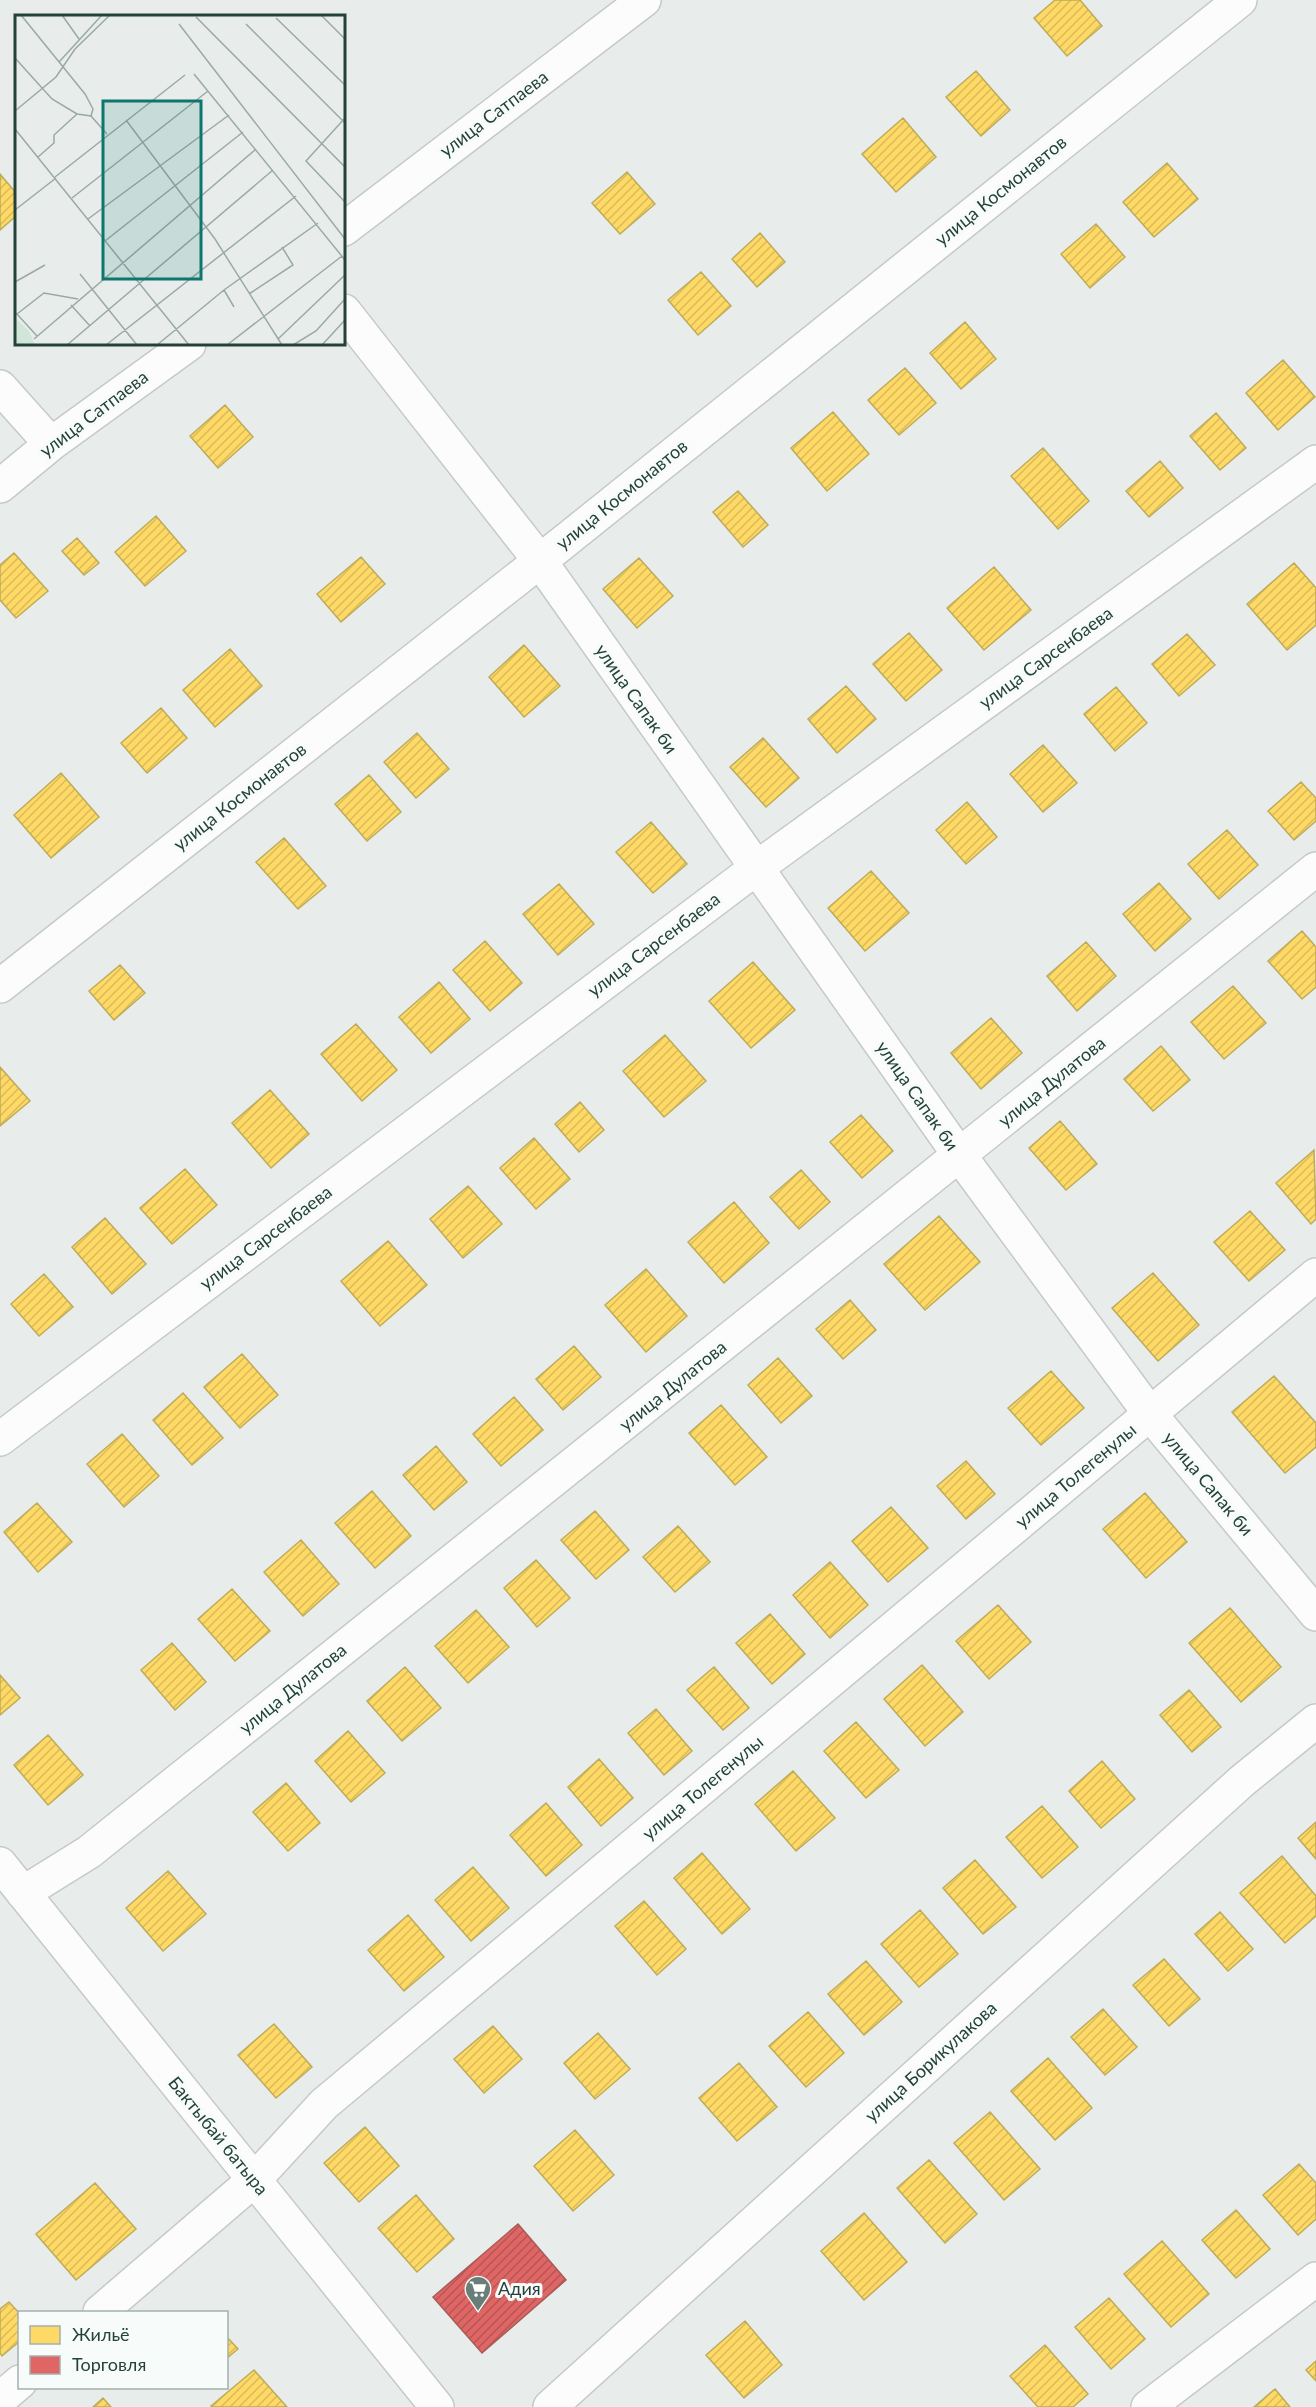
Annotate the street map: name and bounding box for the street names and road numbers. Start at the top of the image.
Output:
street label: улица Сатпаева [435,65,552,161]
street label: улица Космонавтов [930,130,1071,250]
street label: улица Сатпаева [35,365,152,461]
street label: улица Космонавтов [551,434,692,554]
street label: улица Сарсенбаева [974,601,1117,713]
street label: улица Сапак би [591,639,683,757]
street label: улица Космонавтов [169,737,310,855]
street label: улица Сарсенбаева [583,887,724,1001]
street label: улица Дулатова [993,1031,1109,1131]
street label: улица Сапак би [872,1036,964,1154]
street label: улица Сарсенбаева [195,1180,336,1294]
street label: улица Дулатова [614,1335,730,1435]
street label: улица Толегенулы [1011,1418,1140,1532]
street label: улица Сапак би [1159,1427,1259,1540]
street label: улица Дулатова [234,1638,350,1738]
street label: улица Толегенулы [638,1730,767,1844]
street label: улица Борикулакова [860,1996,1001,2126]
street label: Бактыбай батыра [164,2072,273,2199]

